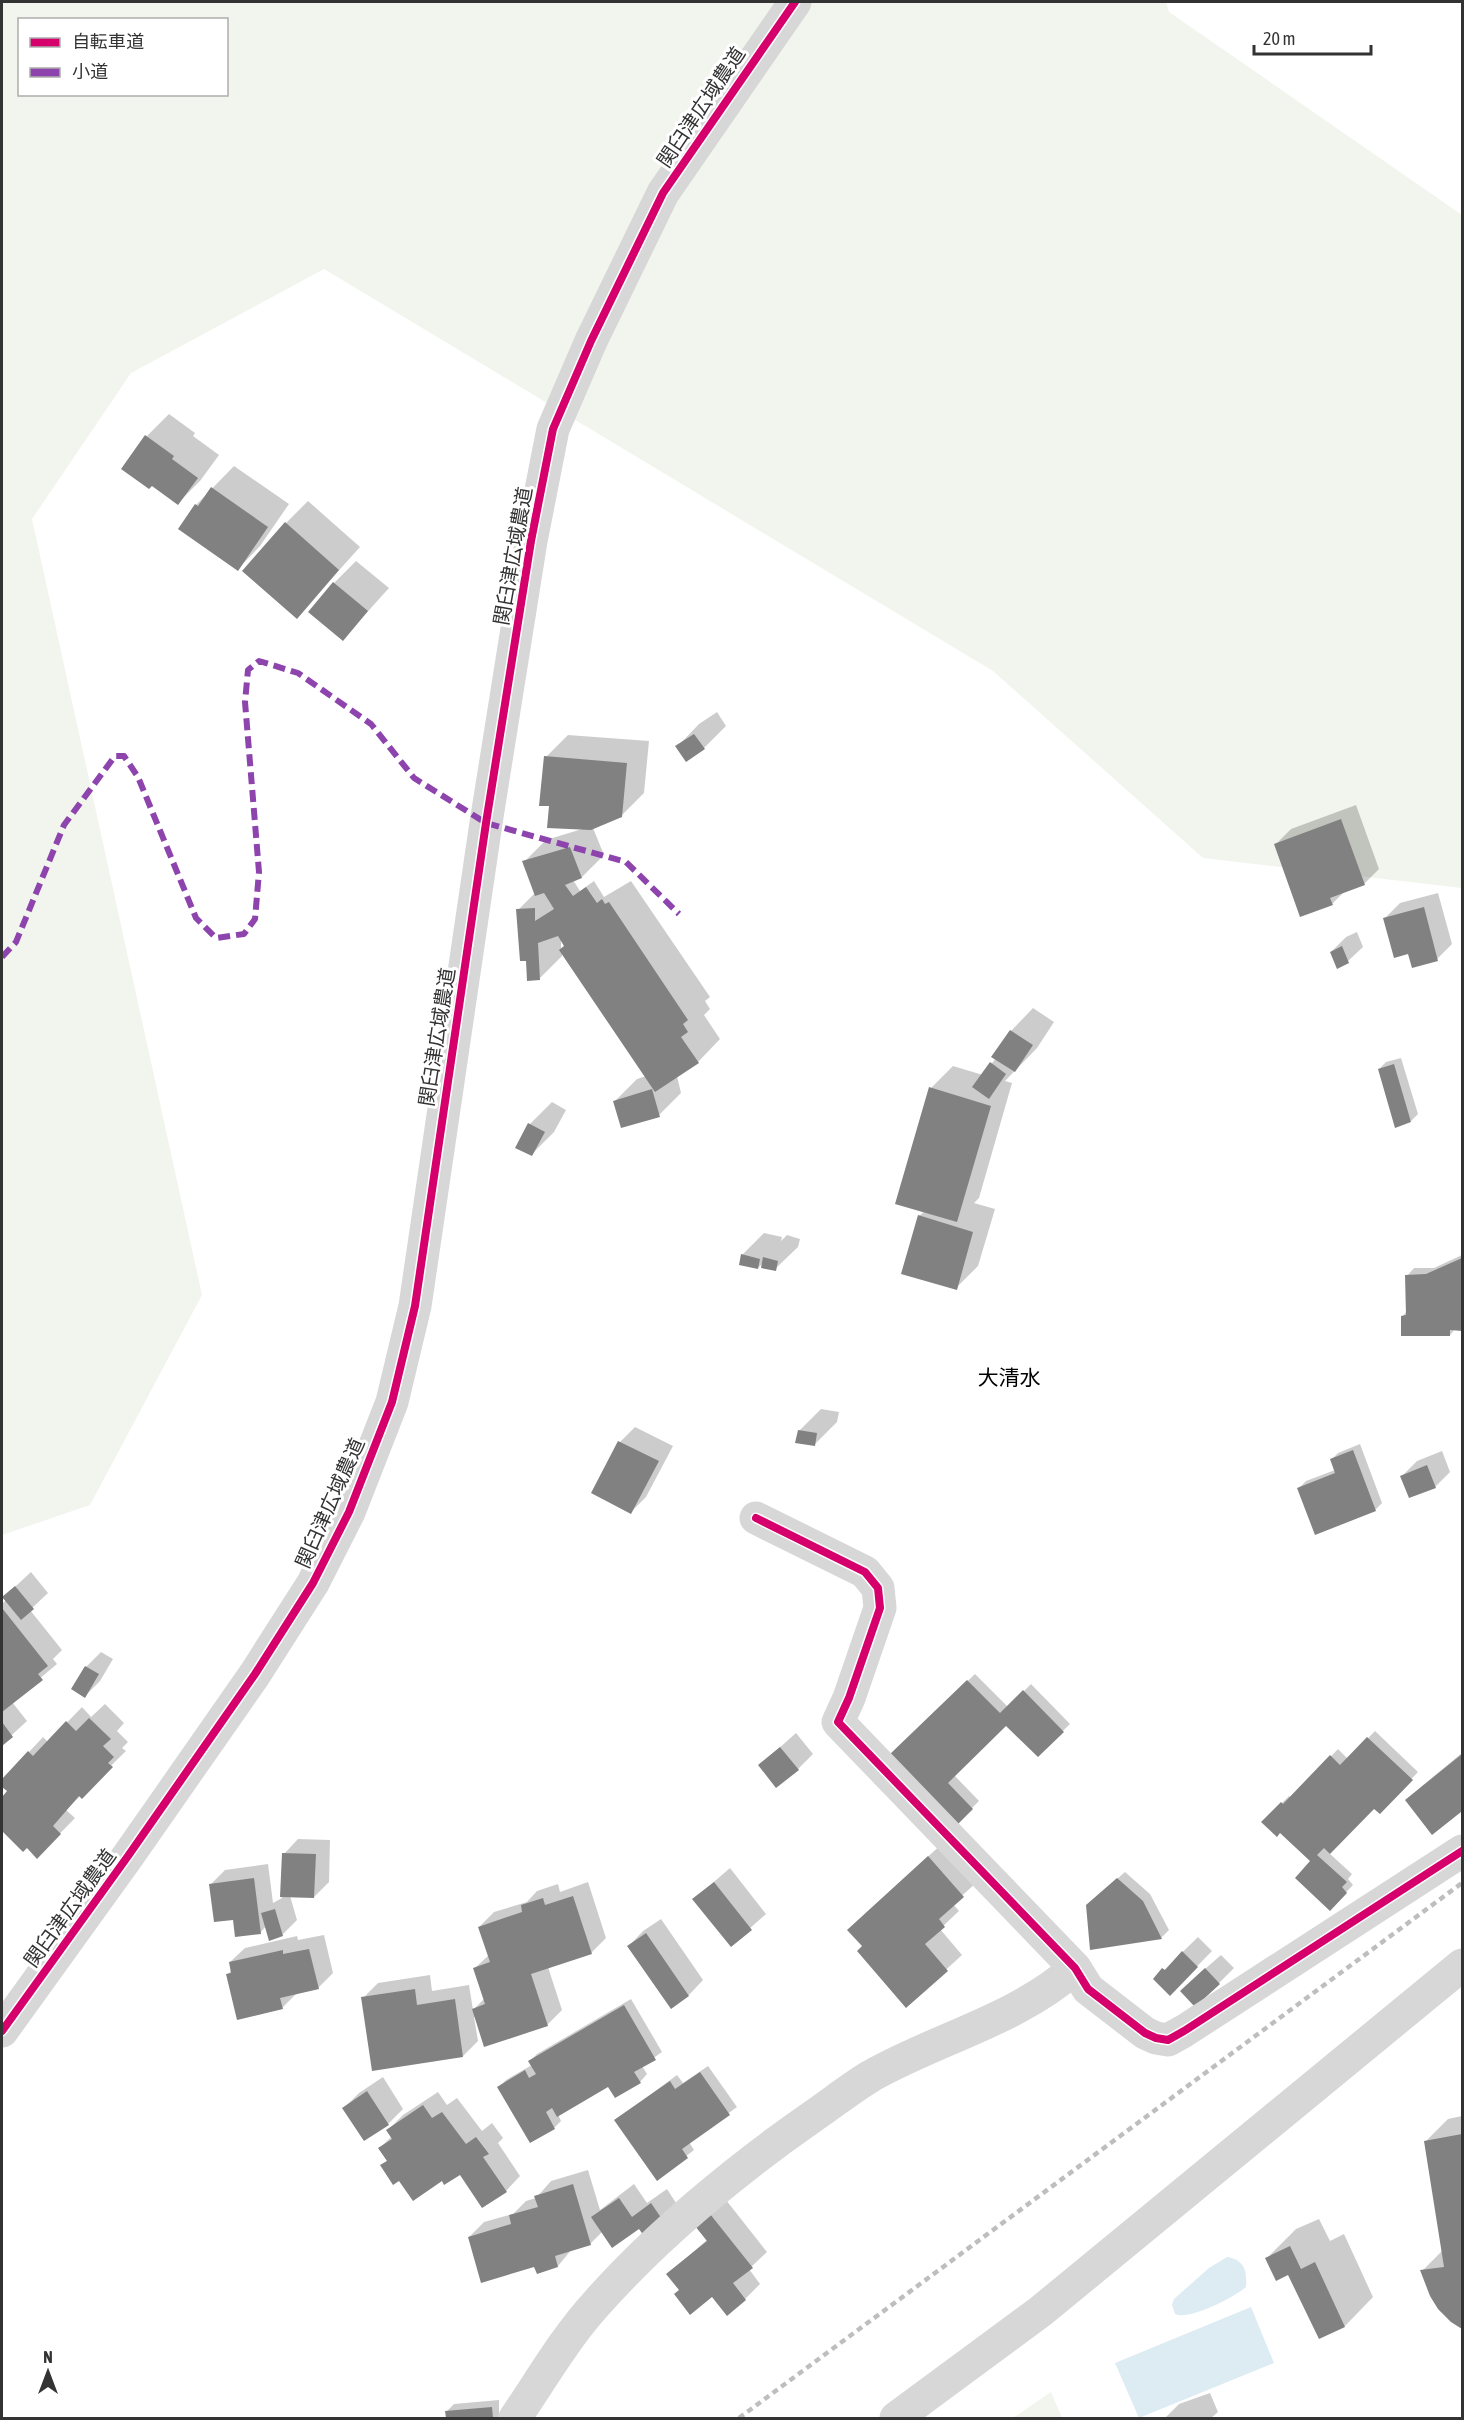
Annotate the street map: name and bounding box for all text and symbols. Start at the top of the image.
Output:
legend [18,18,228,96]
scale bar [1254,18,1371,56]
text: 20 m [1263,28,1295,49]
text: 自転車道 [72,31,144,52]
street label: 関臼津広域農道 [652,42,749,171]
text: 小道 [72,61,108,82]
street label: 関臼津広域農道 [489,485,536,627]
street label: 関臼津広域農道 [414,966,459,1108]
district label: 大清水 [978,1365,1041,1389]
street label: 関臼津広域農道 [291,1434,369,1571]
street label: 関臼津広域農道 [19,1844,120,1971]
north arrow [18,2342,78,2402]
text: N [43,2348,53,2366]

